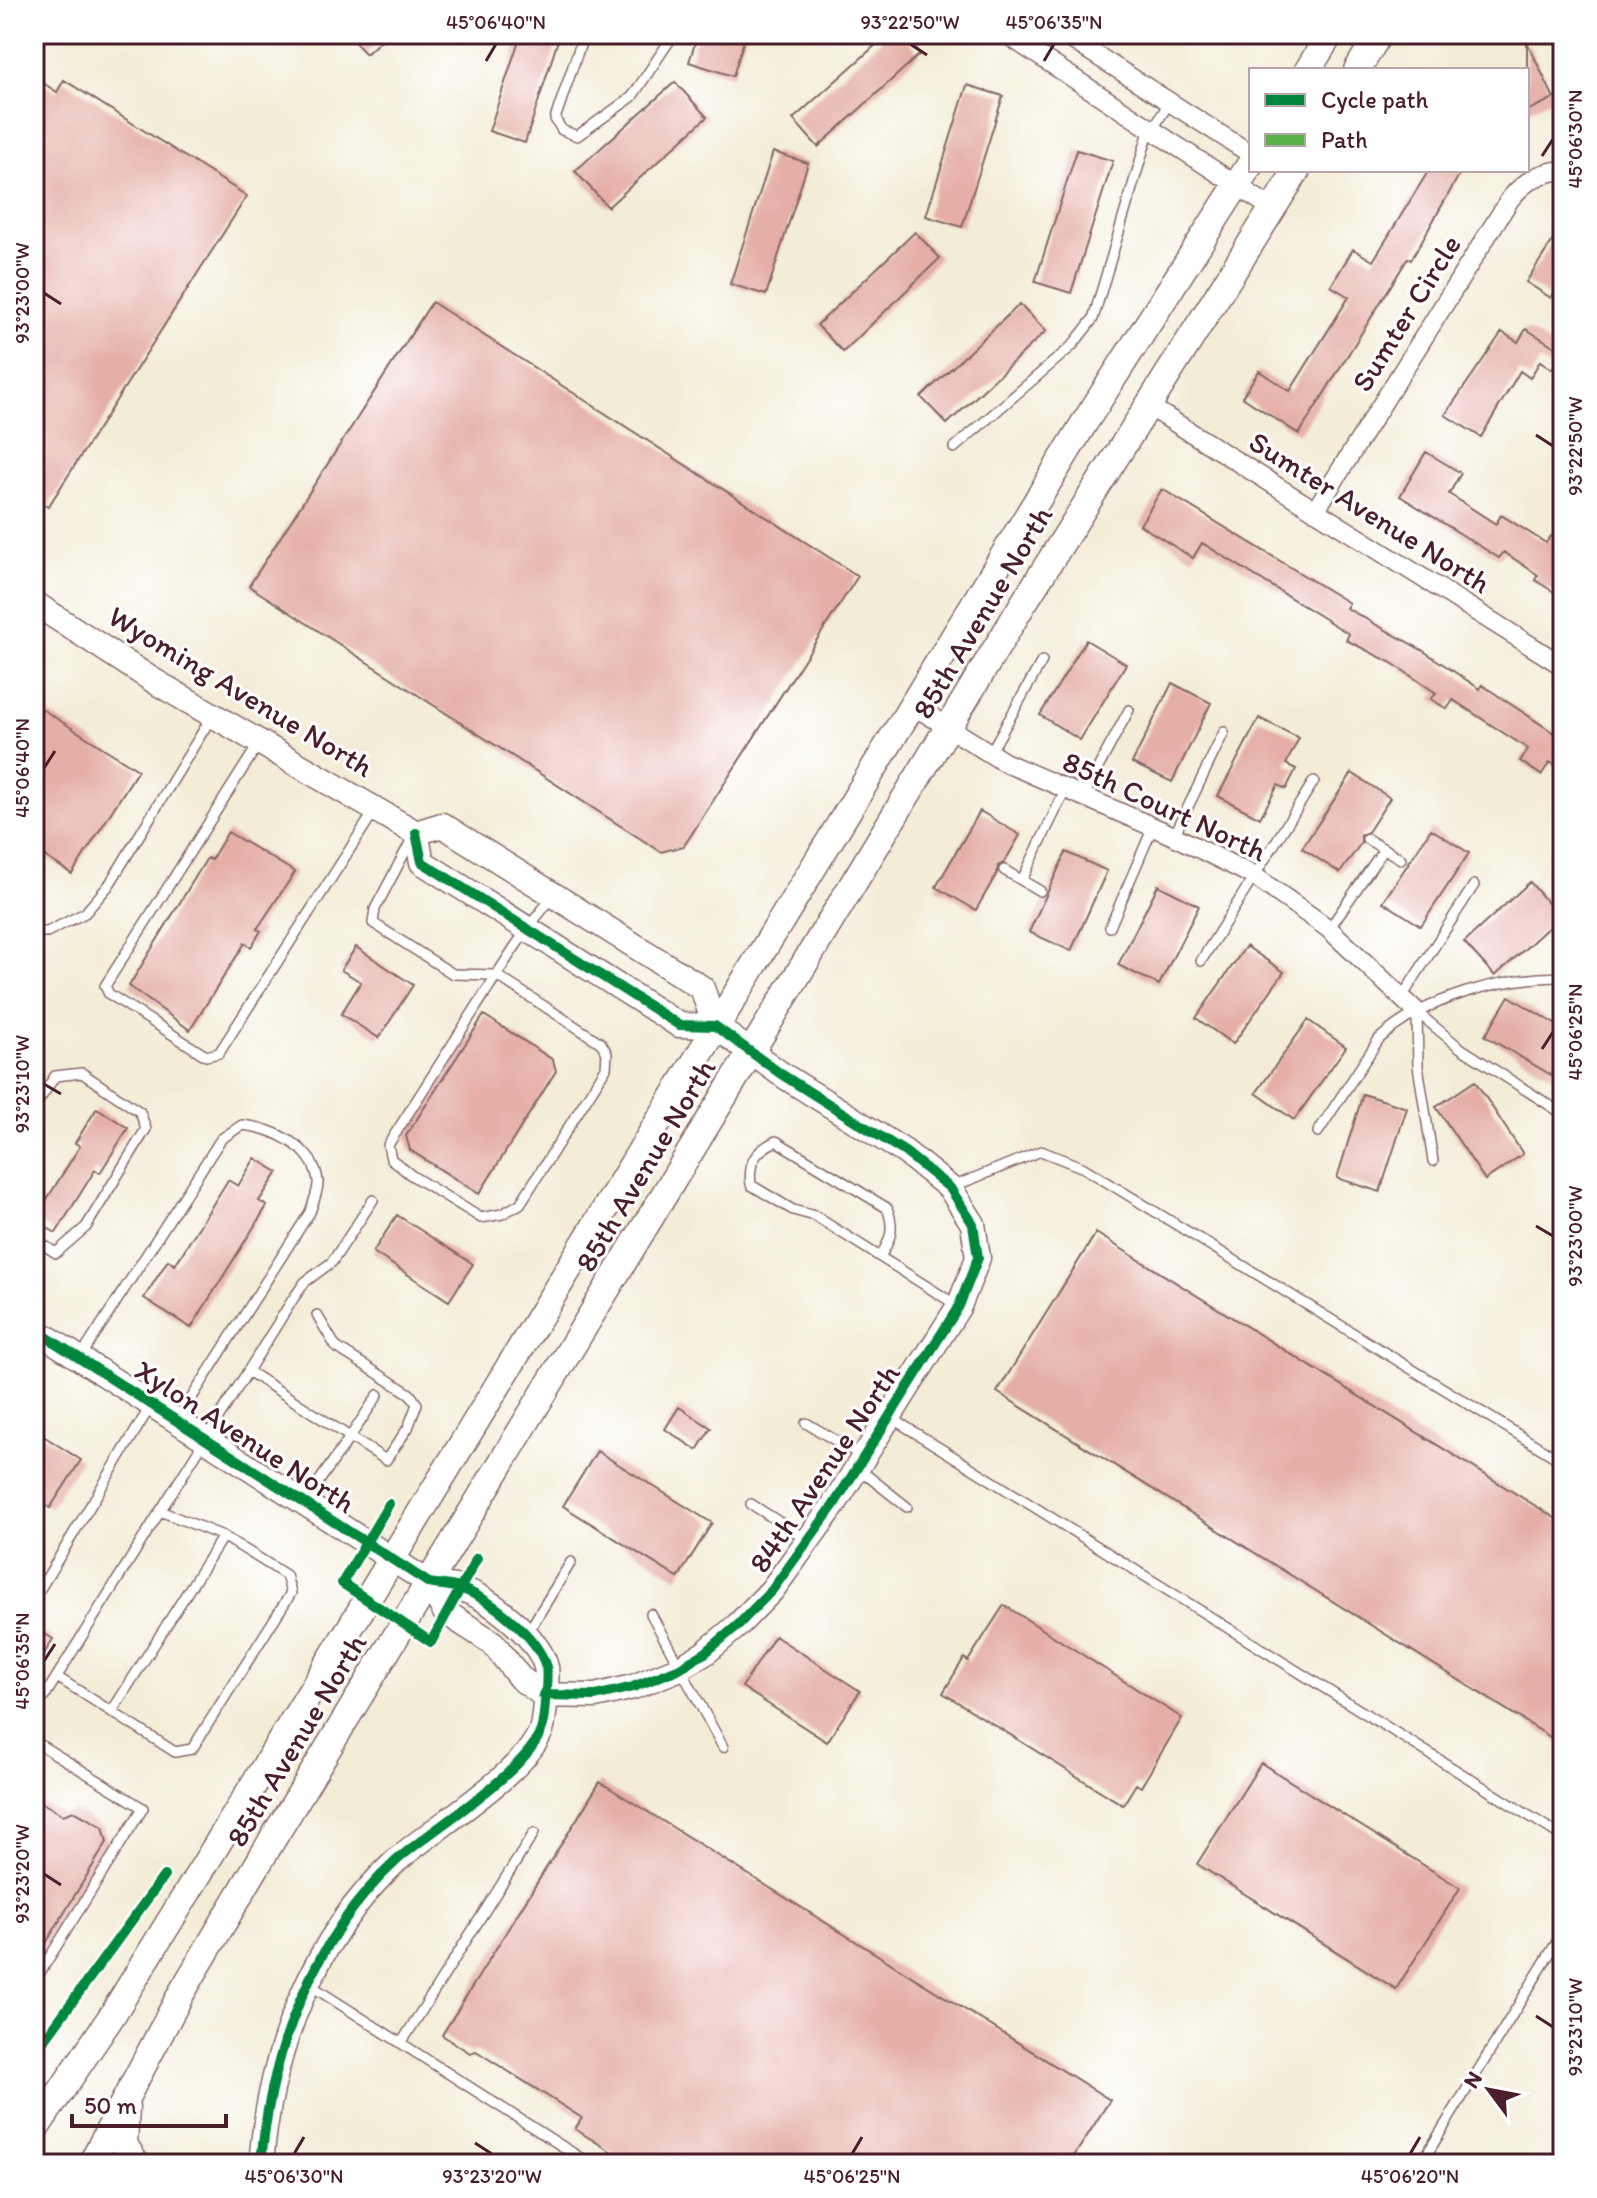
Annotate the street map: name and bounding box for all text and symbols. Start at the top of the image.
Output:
text: 45°06'40"N [446,10,546,34]
text: 93°22'50"W [860,10,960,34]
text: 45°06'35"N [1005,10,1103,34]
legend [1249,68,1529,172]
text: Cycle path [1321,85,1428,114]
text: 45°06'30"N [1563,89,1587,189]
text: Path [1321,125,1368,154]
street label: Sumter Circle [1343,228,1469,398]
text: 93°23'00"W [10,242,34,344]
text: 93°22'50"W [1563,396,1587,496]
street label: Sumter Avenue North [1243,423,1497,601]
street label: 85th Avenue North [904,499,1060,725]
street label: Wyoming Avenue North [102,597,380,785]
text: 45°06'40"N [10,718,34,818]
street label: 85th Court North [1057,743,1273,869]
text: 45°06'25"N [1563,984,1587,1080]
text: 93°23'10"W [10,1035,34,1133]
street label: 85th Avenue North [567,1052,723,1278]
text: 93°23'00"W [1563,1185,1587,1287]
street label: Xylon Avenue North [128,1351,362,1521]
street label: 84th Avenue North [740,1356,908,1580]
text: 45°06'35"N [10,1612,34,1710]
street label: 85th Avenue North [218,1627,374,1853]
text: 93°23'20"W [10,1824,34,1924]
text: 93°23'10"W [1563,1978,1587,2076]
north arrow [1449,2050,1529,2130]
text: N [1457,2066,1488,2093]
scale bar [72,2078,226,2128]
text: 50 m [84,2091,137,2120]
text: 45°06'30"N [244,2164,344,2188]
text: 93°23'20"W [442,2164,542,2188]
text: 45°06'25"N [804,2164,900,2188]
text: 45°06'20"N [1361,2164,1459,2188]

